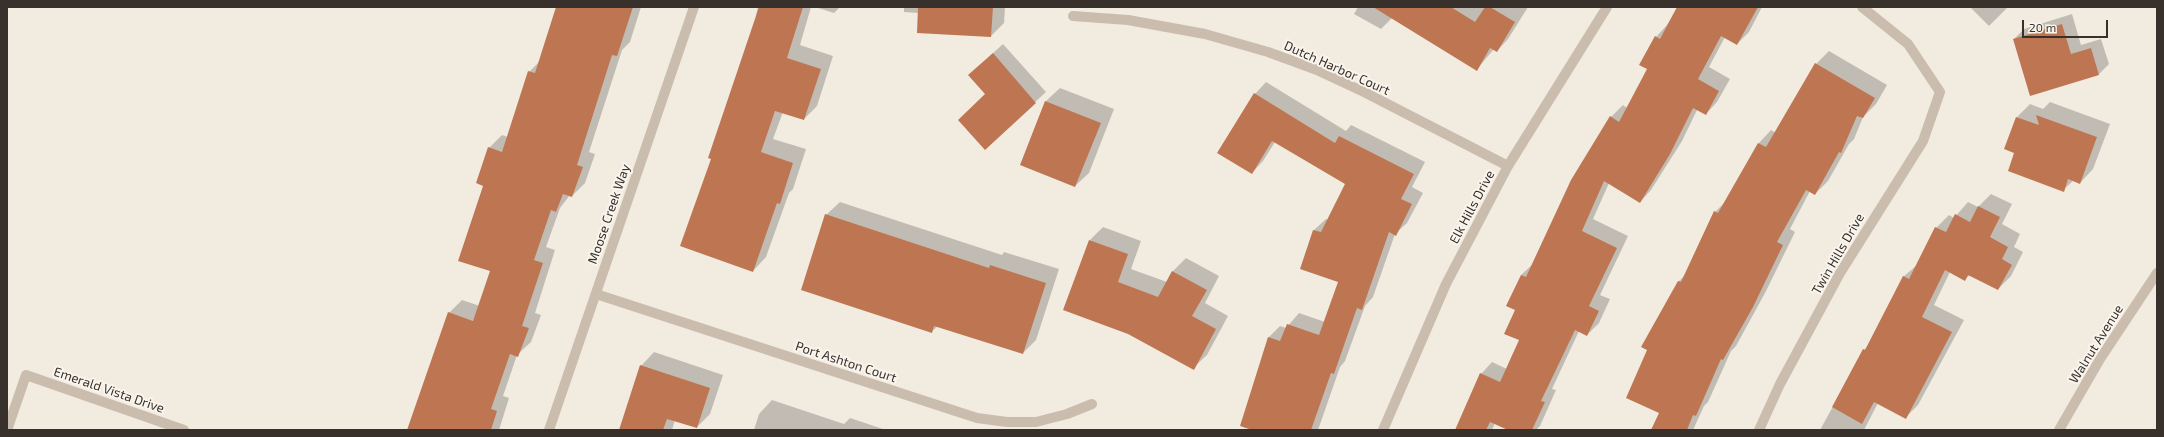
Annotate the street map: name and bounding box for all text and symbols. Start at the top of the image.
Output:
scale bar [2024,12,2110,38]
text: 20 m [2029,20,2056,34]
street label: Dutch Harbor Court [1282,38,1392,98]
street label: Moose Creek Way [585,162,633,266]
street label: Elk Hills Drive [1446,168,1498,246]
street label: Twin Hills Drive [1808,211,1868,297]
street label: Walnut Avenue [2066,302,2126,386]
street label: Port Ashton Court [793,338,899,386]
street label: Emerald Vista Drive [52,364,166,416]

